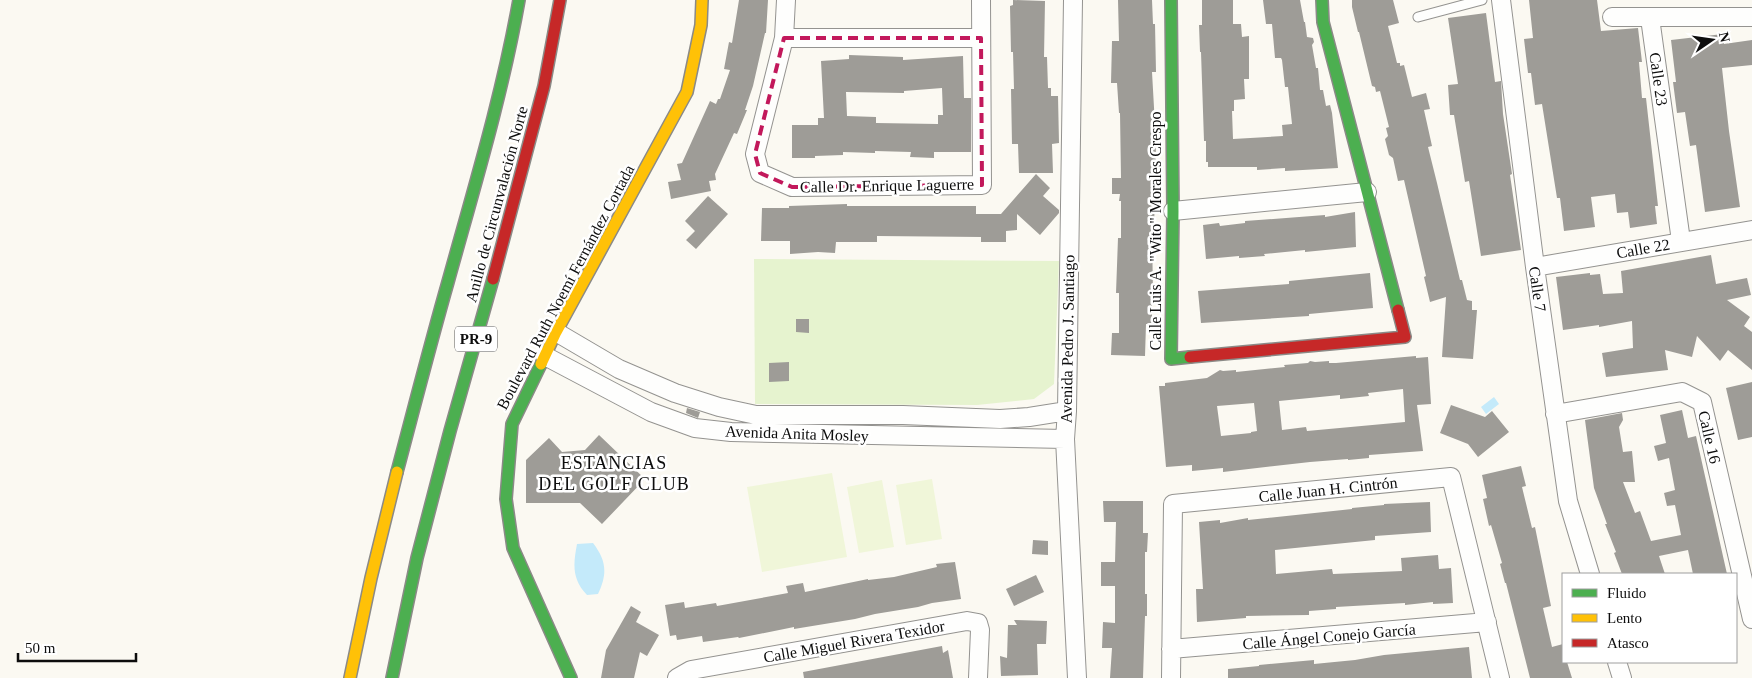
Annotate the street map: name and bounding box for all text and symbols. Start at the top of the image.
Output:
north arrow [1687,15,1737,65]
text: N [1716,31,1733,44]
street label: Calle 23 [1646,51,1671,107]
street label: Anillo de Circunvalación Norte [462,104,531,304]
street label: Calle Luis A. "Wito" Morales Crespo [1147,111,1165,351]
street label: Boulevard Ruth Noemí Fernández Cortada [493,162,637,412]
street label: Calle Dr. Enrique Laguerre [800,175,974,197]
street label: Calle 22 [1615,235,1671,262]
street label: Avenida Pedro J. Santiago [1058,255,1078,423]
street label: Calle 7 [1526,265,1549,313]
road number: PR-9 [455,326,497,352]
street label: Calle 16 [1695,409,1724,465]
street label: Avenida Anita Mosley [725,422,869,446]
district label: ESTANCIAS DEL GOLF CLUB [538,453,690,494]
street label: Calle Juan H. Cintrón [1258,474,1398,505]
legend [1562,573,1737,663]
text: Fluido [1607,585,1646,601]
text: Lento [1607,610,1642,626]
street label: Calle Miguel Rivera Texidor [762,617,947,667]
street label: Calle Ángel Conejo García [1242,619,1416,654]
scale bar [18,630,135,662]
text: Atasco [1607,635,1649,651]
text: 50 m [25,640,56,656]

